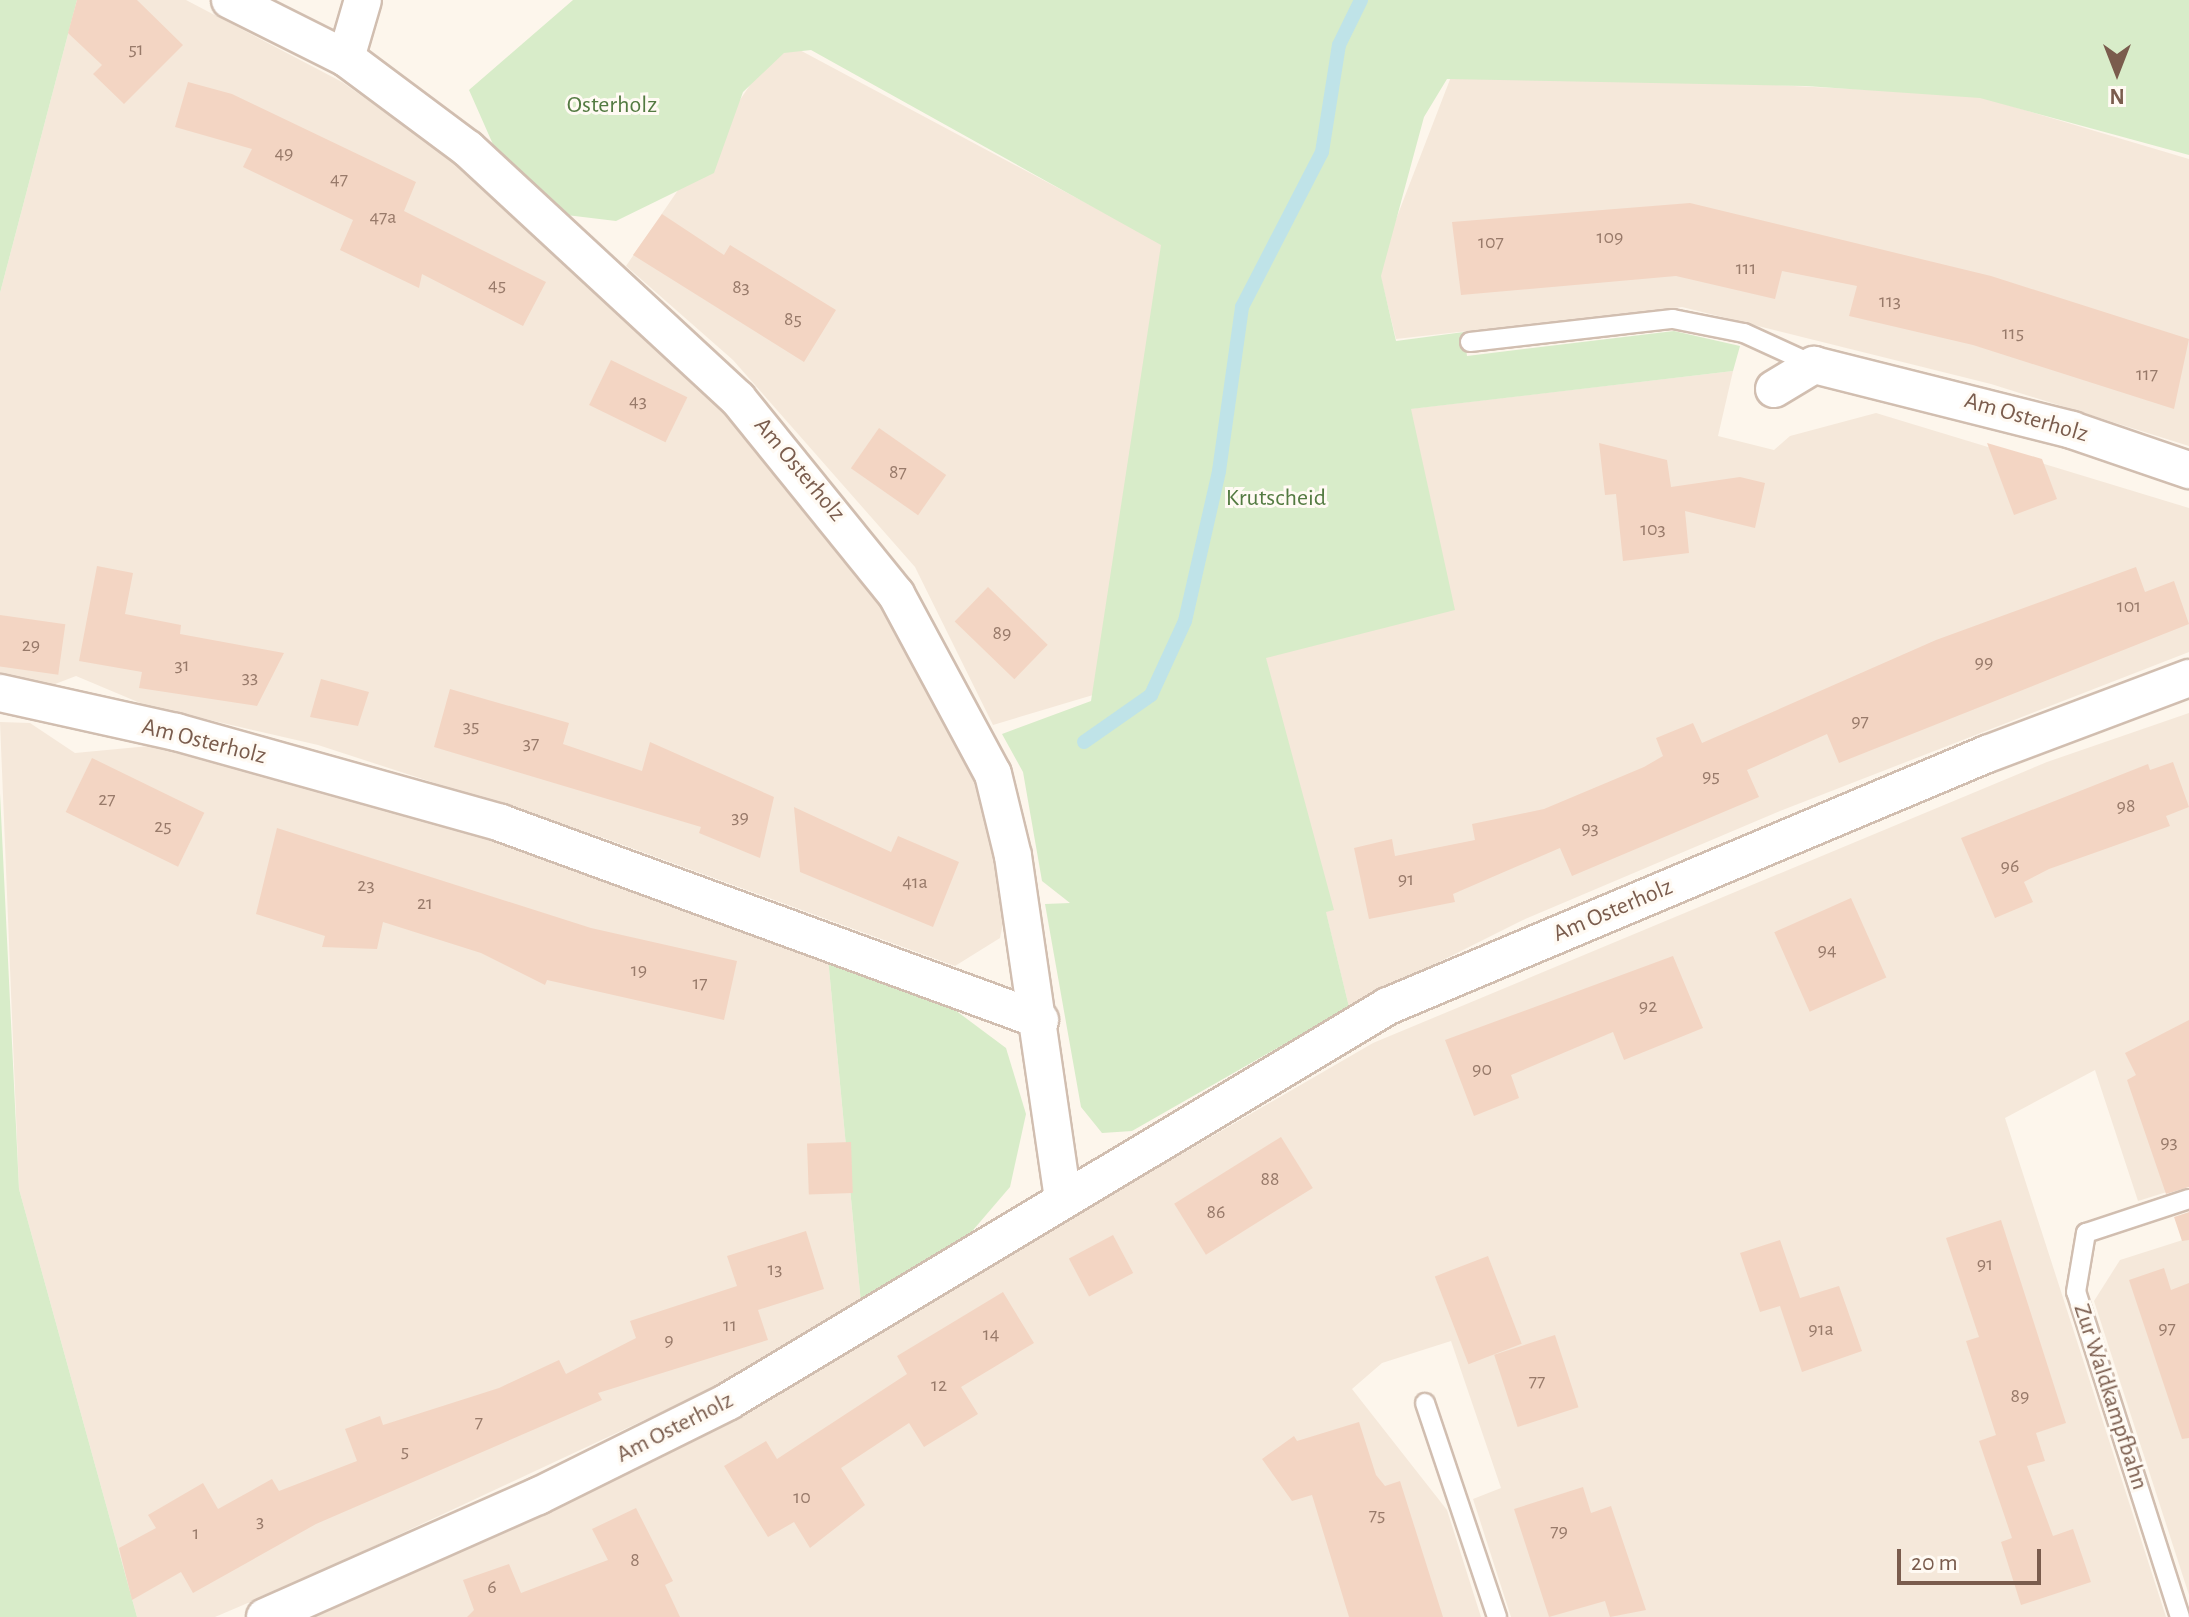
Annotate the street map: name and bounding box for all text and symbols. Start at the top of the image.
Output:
north arrow [2077,32,2157,112]
house number: 51 [128,37,144,61]
text: N [2109,85,2125,107]
park label: Osterholz [567,92,657,120]
house number: 49 [274,141,294,165]
house number: 47 [330,167,348,191]
house number: 47a [369,205,397,229]
house number: 109 [1597,225,1623,249]
house number: 107 [1478,230,1504,254]
house number: 111 [1736,256,1756,280]
house number: 45 [488,273,506,297]
house number: 83 [732,275,750,299]
house number: 113 [1879,289,1901,313]
house number: 85 [784,307,802,331]
house number: 115 [2002,321,2024,345]
house number: 117 [2136,362,2158,386]
street label: Am Osterholz [1961,387,2091,449]
house number: 43 [629,389,647,413]
street label: Am Osterholz [747,412,851,528]
house number: 87 [889,460,907,484]
park label: Krutscheid [1226,485,1326,513]
house number: 103 [1640,517,1666,541]
house number: 101 [2117,594,2141,618]
house number: 89 [993,621,1011,645]
house number: 29 [22,633,40,657]
house number: 99 [1975,650,1993,674]
house number: 31 [174,653,190,677]
house number: 33 [242,665,258,689]
house number: 97 [1851,709,1869,733]
street label: Am Osterholz [139,713,269,771]
house number: 35 [463,714,479,738]
house number: 37 [523,731,539,755]
house number: 95 [1702,764,1720,788]
house number: 27 [98,787,116,811]
house number: 98 [2117,794,2135,818]
house number: 39 [731,805,749,829]
house number: 25 [154,814,172,838]
house number: 93 [1581,816,1599,840]
house number: 96 [2001,854,2019,878]
house number: 91 [1398,867,1414,891]
house number: 41a [902,870,928,894]
house number: 23 [357,873,375,897]
street label: Am Osterholz [1549,873,1677,949]
house number: 21 [417,891,433,915]
house number: 94 [1817,938,1837,962]
house number: 19 [631,958,647,982]
house number: 17 [692,971,708,995]
house number: 92 [1639,994,1657,1018]
house number: 90 [1472,1057,1492,1081]
house number: 93 [2160,1130,2178,1154]
house number: 88 [1261,1167,1279,1191]
house number: 86 [1207,1200,1225,1224]
house number: 91 [1977,1252,1993,1276]
house number: 13 [767,1257,783,1281]
street label: Zur Waldkampfbahn [2066,1300,2154,1494]
house number: 11 [723,1313,737,1337]
house number: 97 [2158,1316,2176,1340]
house number: 91a [1808,1317,1834,1341]
house number: 14 [983,1322,999,1346]
house number: 9 [664,1328,674,1352]
house number: 77 [1529,1369,1545,1393]
house number: 12 [931,1373,947,1397]
house number: 89 [2011,1384,2029,1408]
street label: Am Osterholz [612,1386,738,1470]
house number: 7 [475,1410,483,1434]
house number: 5 [401,1439,409,1463]
house number: 10 [793,1485,811,1509]
house number: 75 [1369,1503,1385,1527]
house number: 3 [256,1509,264,1533]
house number: 79 [1550,1519,1568,1543]
house number: 1 [193,1521,199,1545]
scale bar [1901,1533,2045,1583]
house number: 8 [630,1548,640,1572]
text: 20 m [1911,1551,1958,1575]
house number: 6 [487,1575,497,1599]

